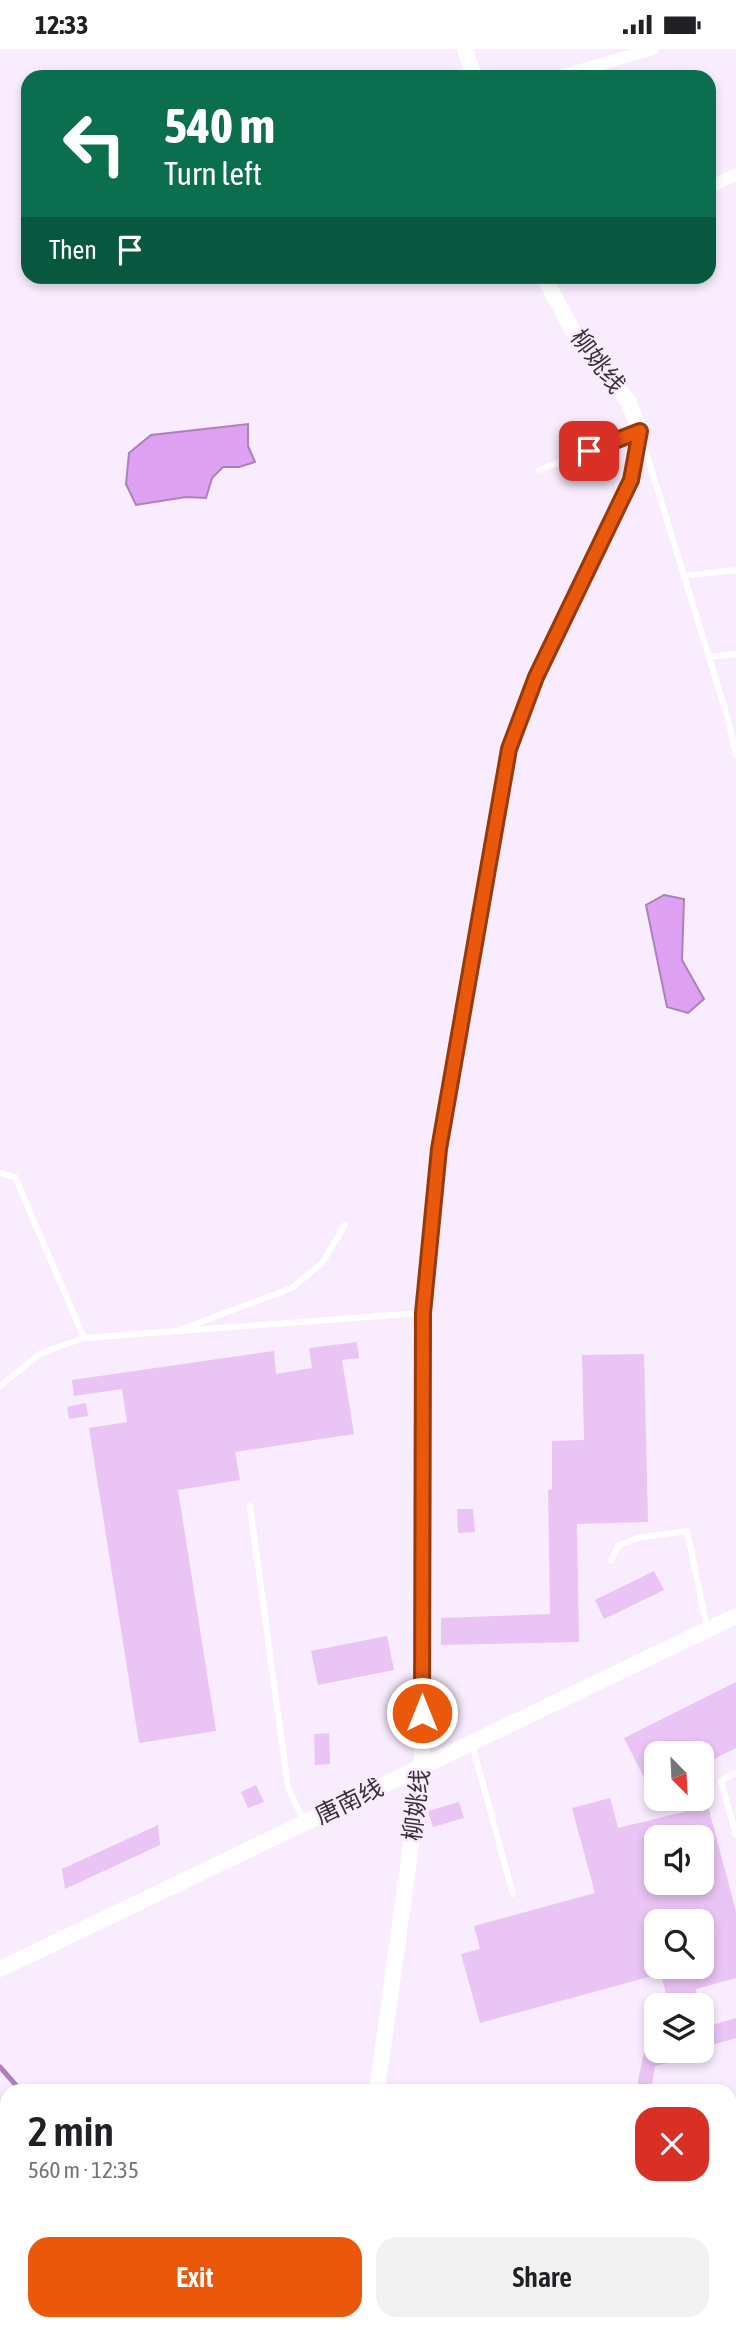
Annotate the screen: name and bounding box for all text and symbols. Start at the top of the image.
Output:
text: 12:33 [35,10,89,40]
text: 540 m [164,97,275,153]
icon: left [49,98,140,189]
text: Turn left [164,155,262,192]
icon: arrive [111,231,149,269]
text: Then [49,235,97,265]
street label: 柳姚线 [566,324,630,398]
pin [559,421,619,481]
icon: arrive [570,432,608,470]
position arrow [385,1676,459,1750]
north arrow [644,1741,714,1811]
map controls [644,1741,714,2063]
street label: 柳姚线 [398,1768,434,1842]
street label: 唐南线 [311,1773,387,1829]
button: sound [644,1825,714,1895]
button: search [644,1909,714,1979]
button: layers [644,1993,714,2063]
text: 2 min [28,2107,114,2155]
button: close [635,2107,709,2181]
text: 560 m · 12:35 [28,2157,139,2183]
button: Exit [28,2237,362,2317]
button: Share [376,2237,709,2317]

